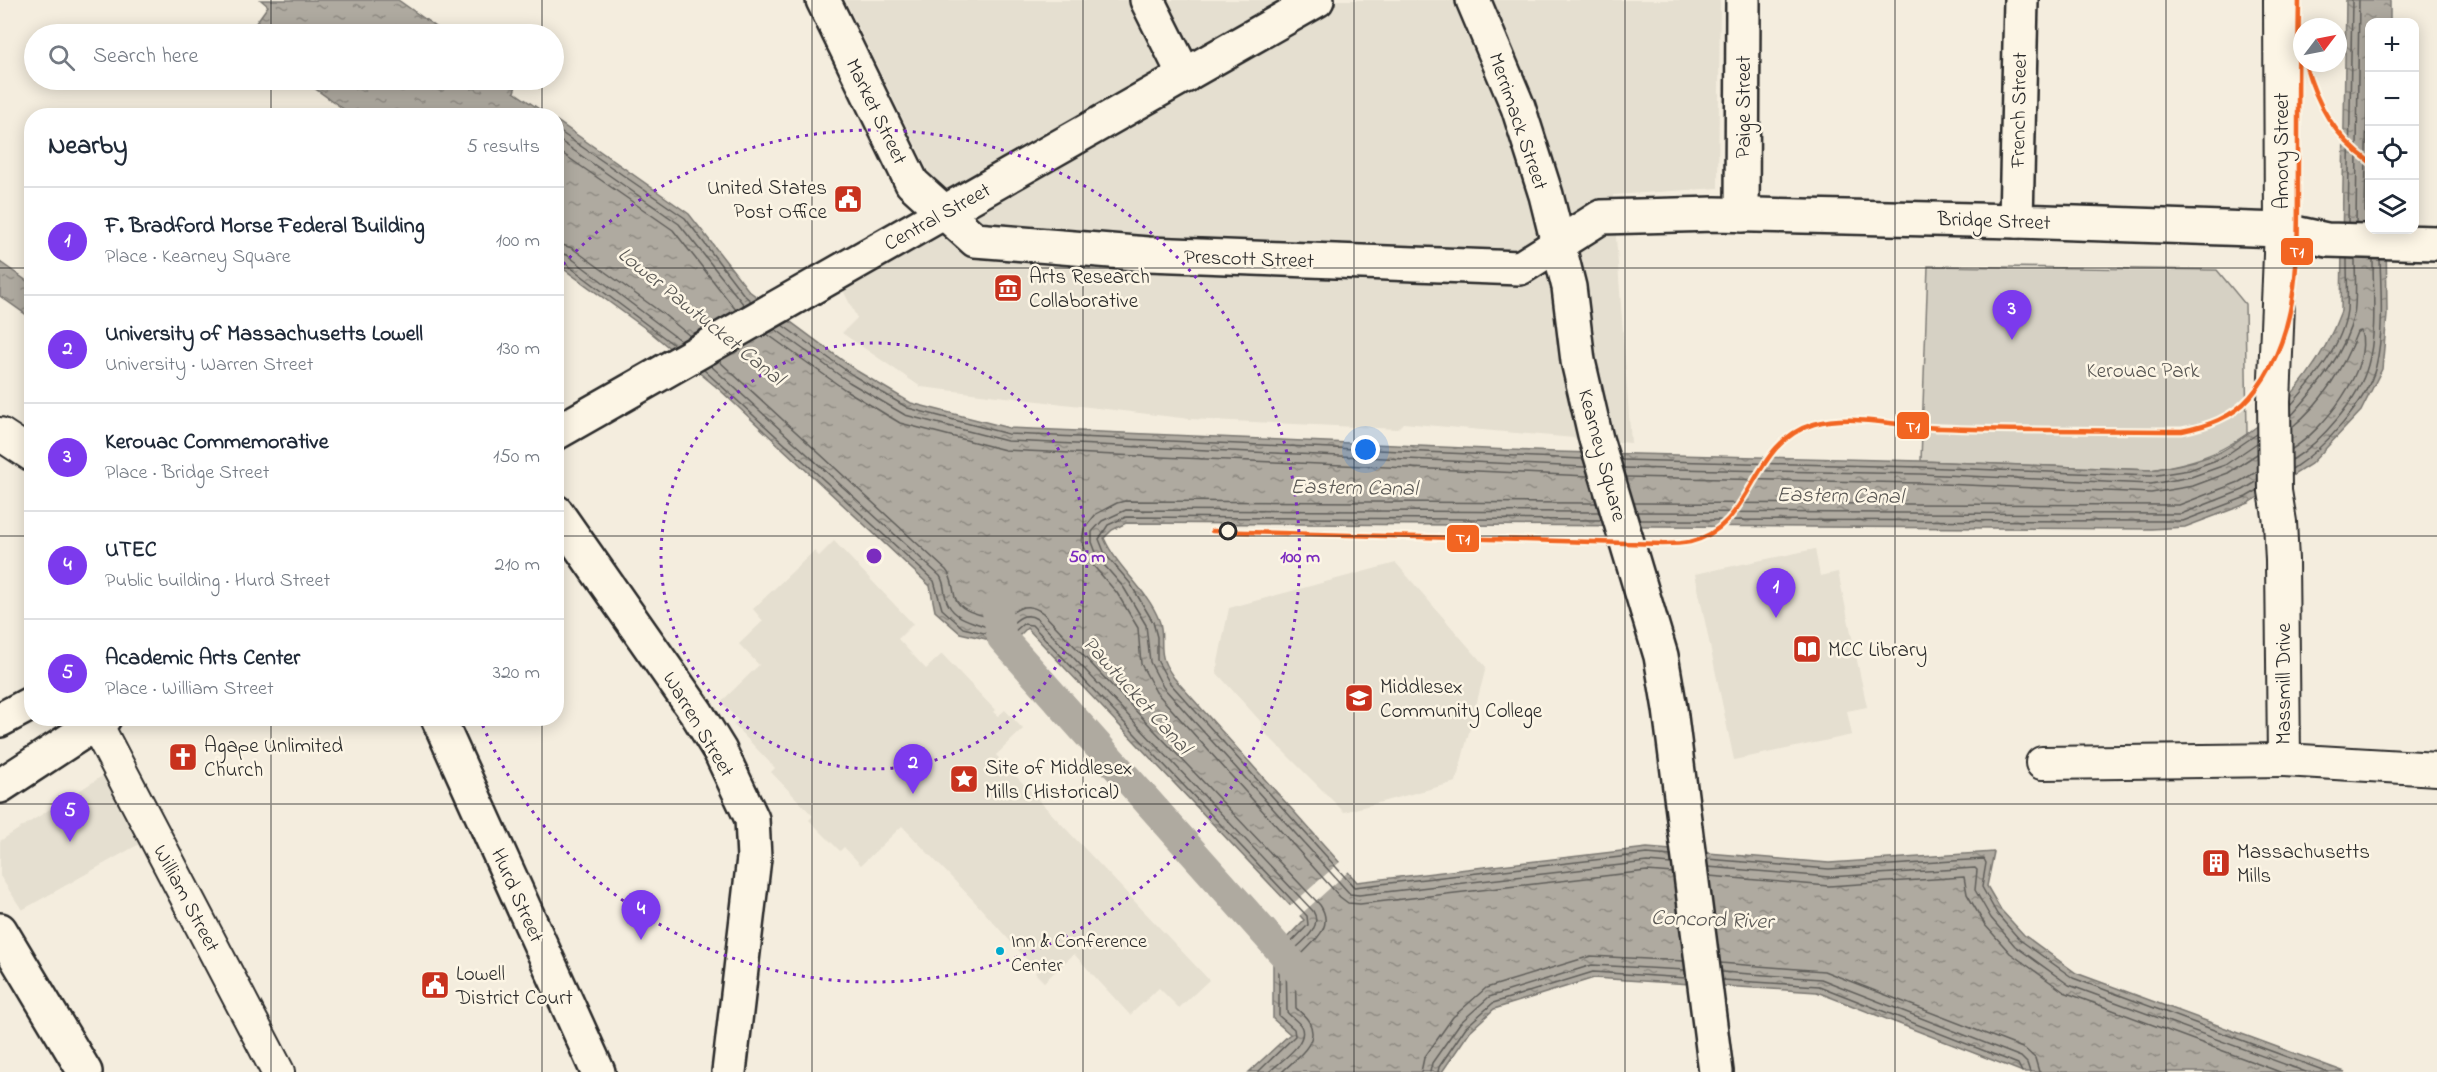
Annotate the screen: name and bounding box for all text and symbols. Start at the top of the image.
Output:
north arrow [2293,18,2347,72]
map controls [2365,18,2419,234]
button: + [2365,18,2419,72]
search box [24,24,564,90]
icon: search [45,41,78,74]
text: Search here [93,41,198,73]
street label: Merrimack Street [1480,49,1555,194]
street label: French Street [2004,52,2036,169]
street label: Market Street [837,54,914,170]
street label: Paige Street [1730,55,1762,159]
button: − [2365,72,2419,126]
street label: Amory Street [2268,93,2300,209]
button: locate [2365,126,2419,180]
text: Nearby [48,128,127,166]
text: 5 results [467,133,540,162]
place label: United States Post Office [707,174,828,228]
street label: Central Street [879,176,997,259]
button: layers [2365,180,2419,234]
public building icon: United States Post Office [832,183,864,215]
street label: Bridge Street [1936,205,2051,241]
text: F. Bradford Morse Federal Building [105,211,425,243]
text: 1 [64,227,71,256]
text: 100 m [496,227,540,256]
line badge: T1 [2280,237,2314,266]
water label: Lower Pawtucket Canal [610,240,792,396]
text: T1 [2290,241,2305,265]
text: Place · Kearney Square [105,243,291,272]
street label: Prescott Street [1183,243,1314,277]
place label: Arts Research Collaborative [1029,263,1150,317]
museum icon: Arts Research Collaborative [992,272,1024,304]
pin: 3 [1992,290,2032,340]
text: University of Massachusetts Lowell [105,319,423,351]
text: 2 [63,335,72,364]
text: 130 m [496,335,540,364]
text: University · Warren Street [105,351,313,380]
park label: Kerouac Park [2087,357,2200,387]
street label: Kearney Square [1567,386,1633,526]
line badge: T1 [1896,411,1930,440]
text: T1 [1906,416,1921,440]
text: Kerouac Commemorative [105,427,329,459]
your location [1351,435,1380,464]
text: 3 [63,443,72,472]
text: 150 m [493,443,540,472]
text: Place · Bridge Street [105,459,270,488]
water label: Eastern Canal [1290,472,1420,506]
water label: Eastern Canal [1776,480,1906,514]
unlabelled marker [1219,522,1237,540]
line badge: T1 [1446,524,1480,553]
text: T1 [1456,528,1471,552]
text: UTEC [105,535,157,567]
text: 50 m [1069,545,1105,571]
text: 100 m [1280,545,1320,571]
centre of rings [864,546,884,566]
text: 4 [63,551,72,580]
text: 210 m [495,551,540,580]
text: Public building · Hurd Street [105,567,330,596]
pin: 1 [1756,568,1796,618]
street label: Massmill Drive [2270,623,2300,745]
water label: Pawtucket Canal [1074,629,1199,764]
library icon: MCC Library [1791,633,1823,665]
place label: MCC Library [1828,636,1927,668]
text: Academic Arts Center [105,643,300,675]
text: 5 [62,659,73,688]
text: 320 m [493,659,540,688]
street label: Warren Street [654,666,741,784]
place label: Middlesex Community College [1380,673,1543,729]
text: Place · William Street [105,675,274,704]
school or university icon: Middlesex Community College [1343,682,1375,714]
place label: Agape Unlimited Church [204,732,343,786]
church icon: Agape Unlimited Church [167,741,199,773]
pin: 2 [894,744,932,794]
place label: Site of Middlesex Mills (Historical) [985,754,1132,808]
place icon: Site of Middlesex Mills (Historical) [948,763,980,795]
pin: 5 [50,792,90,842]
place label: Massachusetts Mills [2237,838,2370,892]
street label: William Street [144,840,226,958]
street label: Hurd Street [482,844,550,948]
building icon: Massachusetts Mills [2200,847,2232,879]
pin: 4 [622,890,660,940]
water label: Concord River [1650,903,1777,939]
place label: Inn & Conference Center [1011,928,1147,981]
marker: Inn & Conference Center [994,945,1006,957]
place label: Lowell District Court [455,960,573,1014]
public building icon: Lowell District Court [419,969,451,1001]

